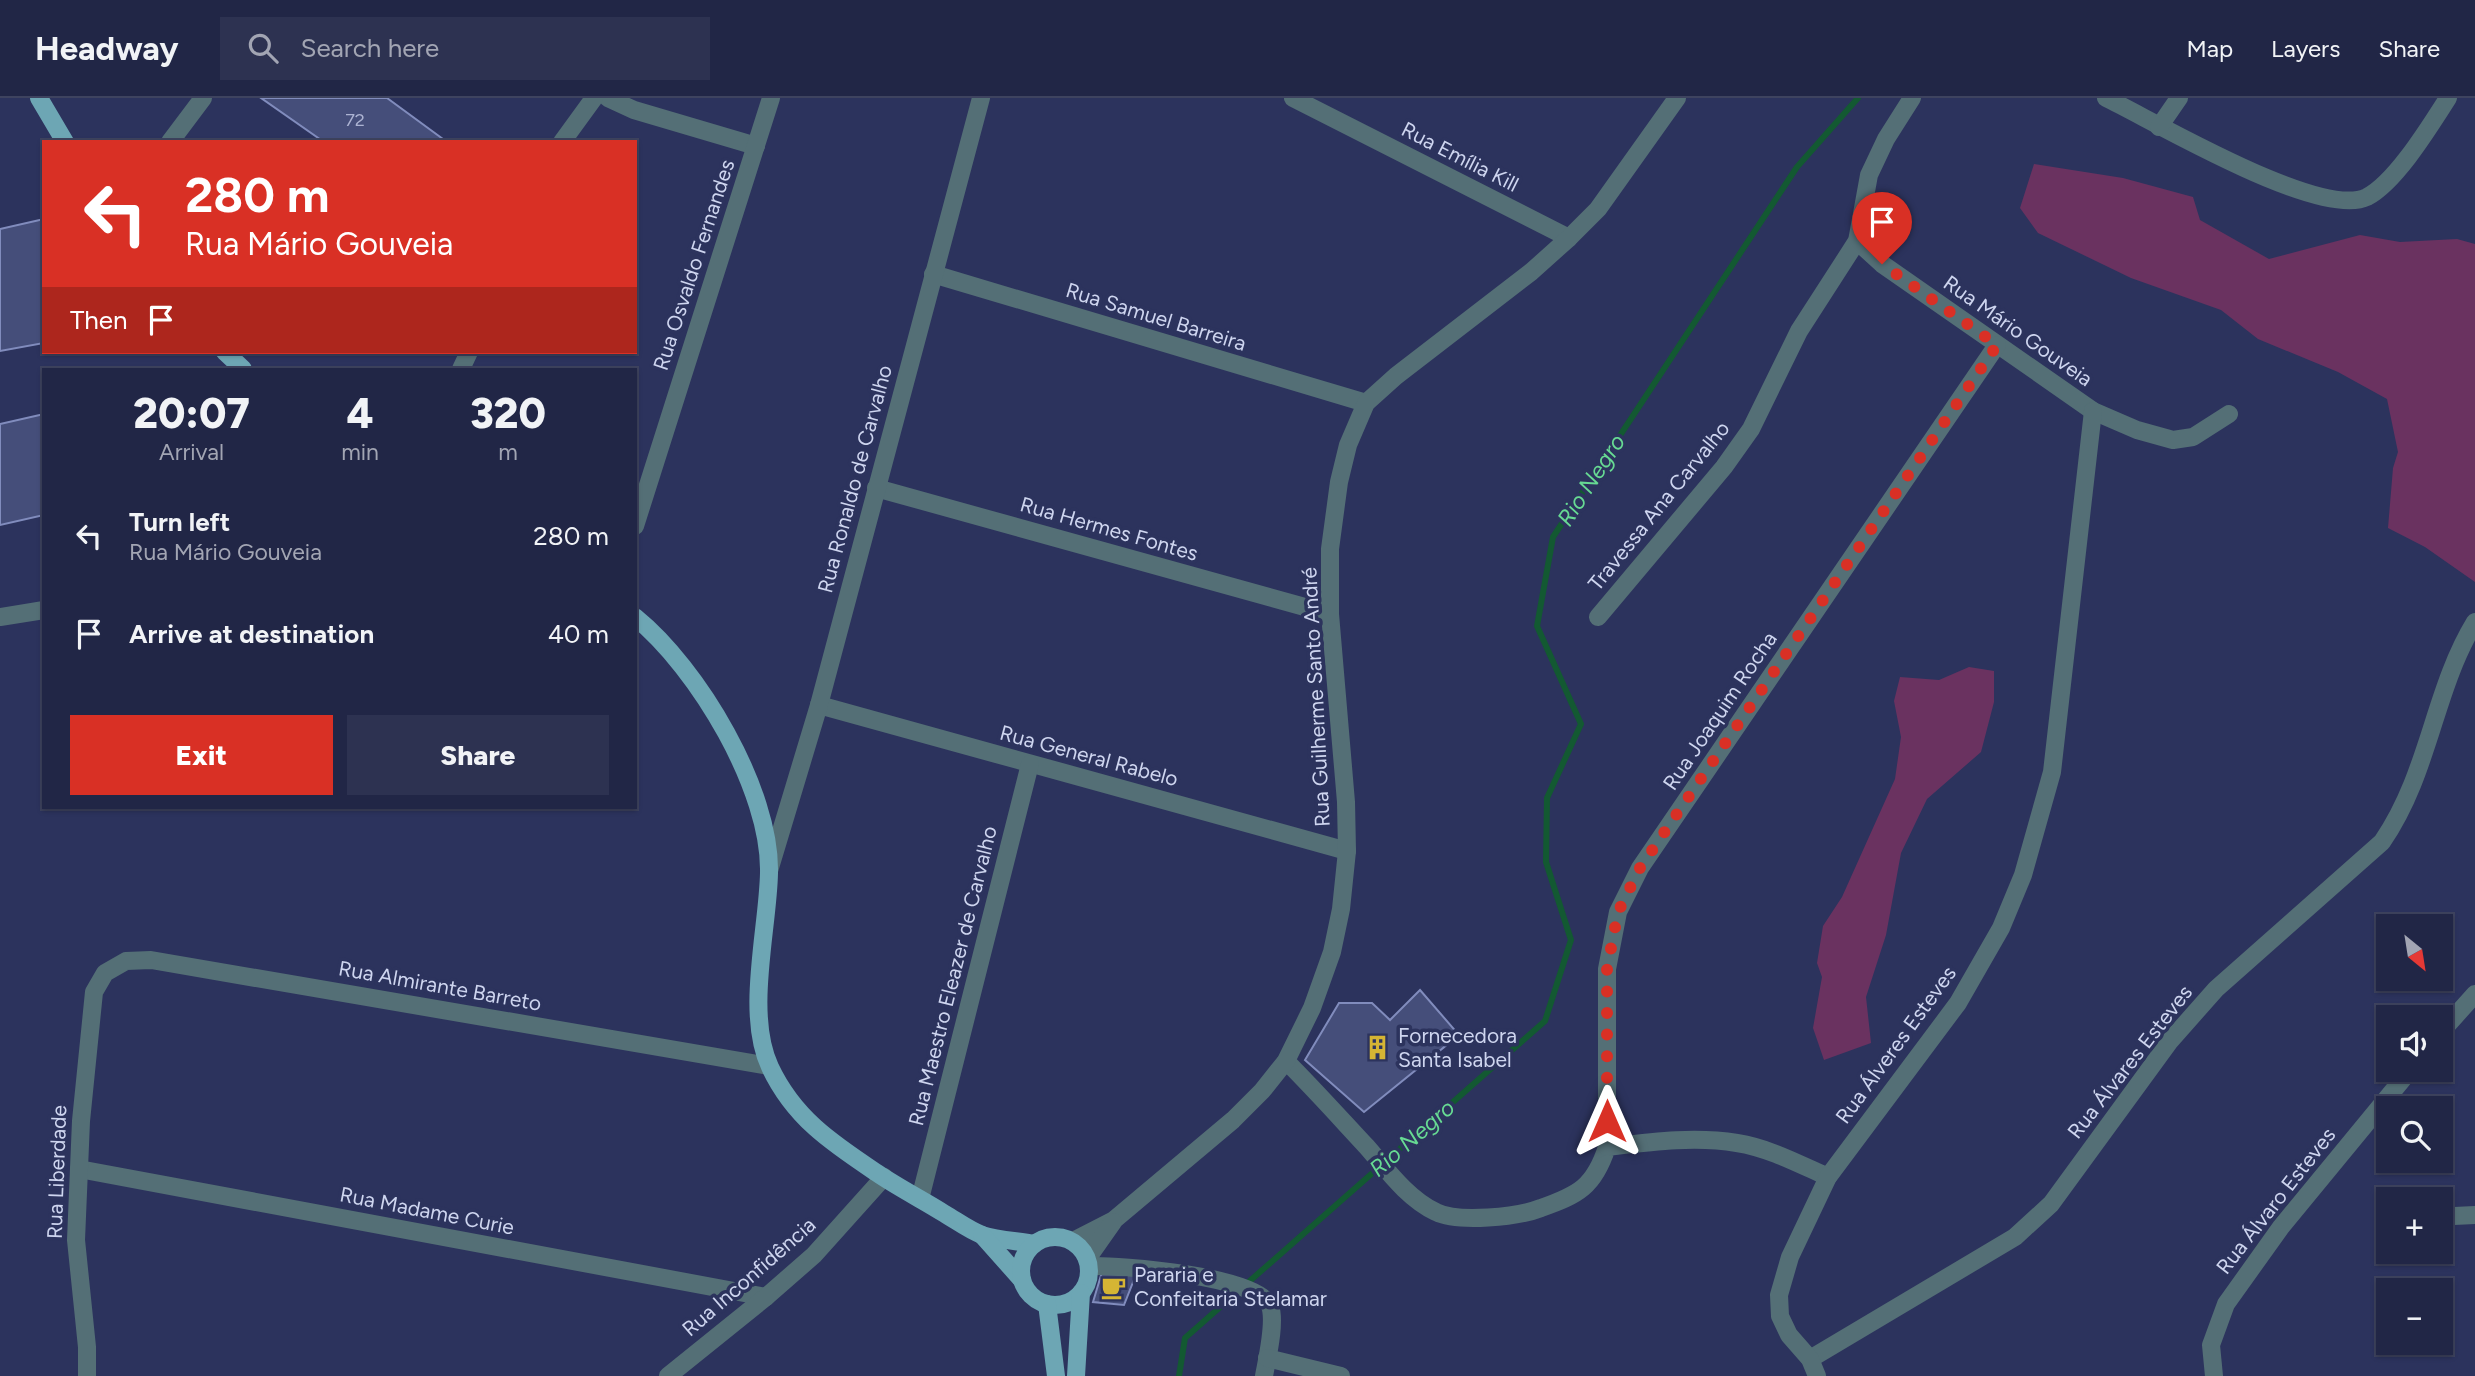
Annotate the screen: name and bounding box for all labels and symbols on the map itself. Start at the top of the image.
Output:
house number: 72 [345,109,365,131]
street label: Rua Emília Kill [1397,116,1523,197]
street label: Rua Osvaldo Fernandes [648,156,739,373]
pin [1852,192,1912,264]
street label: Rua Mário Gouveia [1939,270,2098,391]
street label: Rua Samuel Barreira [1063,277,1249,356]
street label: Rua Ronaldo de Carvalho [812,362,897,595]
street label: Travessa Ana Carvalho [1583,416,1735,595]
water label: Rio Negro [1551,429,1631,531]
street label: Rua Hermes Fontes [1017,491,1201,566]
street label: Rua Guilherme Santo André [1296,566,1335,828]
street label: Rua Joaquim Rocha [1657,627,1782,795]
street label: Rua General Rabelo [997,720,1181,791]
street label: Rua Maestro Eleazer de Carvalho [903,823,1002,1128]
north arrow [2376,914,2454,990]
street label: Rua Almirante Barreto [337,955,544,1016]
street label: Rua Álveres Esteves [1830,961,1961,1128]
street label: Rua Álvares Esteves [2062,980,2197,1143]
place label: Fornecedora Santa Isabel [1398,1023,1517,1072]
building icon: Fornecedora Santa Isabel [1364,1034,1392,1062]
position arrow [1570,1084,1644,1158]
water label: Rio Negro [1364,1093,1460,1183]
street label: Rua Liberdade [42,1104,71,1239]
street label: Rua Álvaro Esteves [2211,1123,2340,1279]
street label: Rua Madame Curie [338,1181,516,1240]
street label: Rua Inconfidência [677,1212,820,1341]
place label: Pararia e Confeitaria Stelamar [1134,1262,1327,1311]
cafe icon: Pararia e Confeitaria Stelamar [1100,1273,1128,1301]

